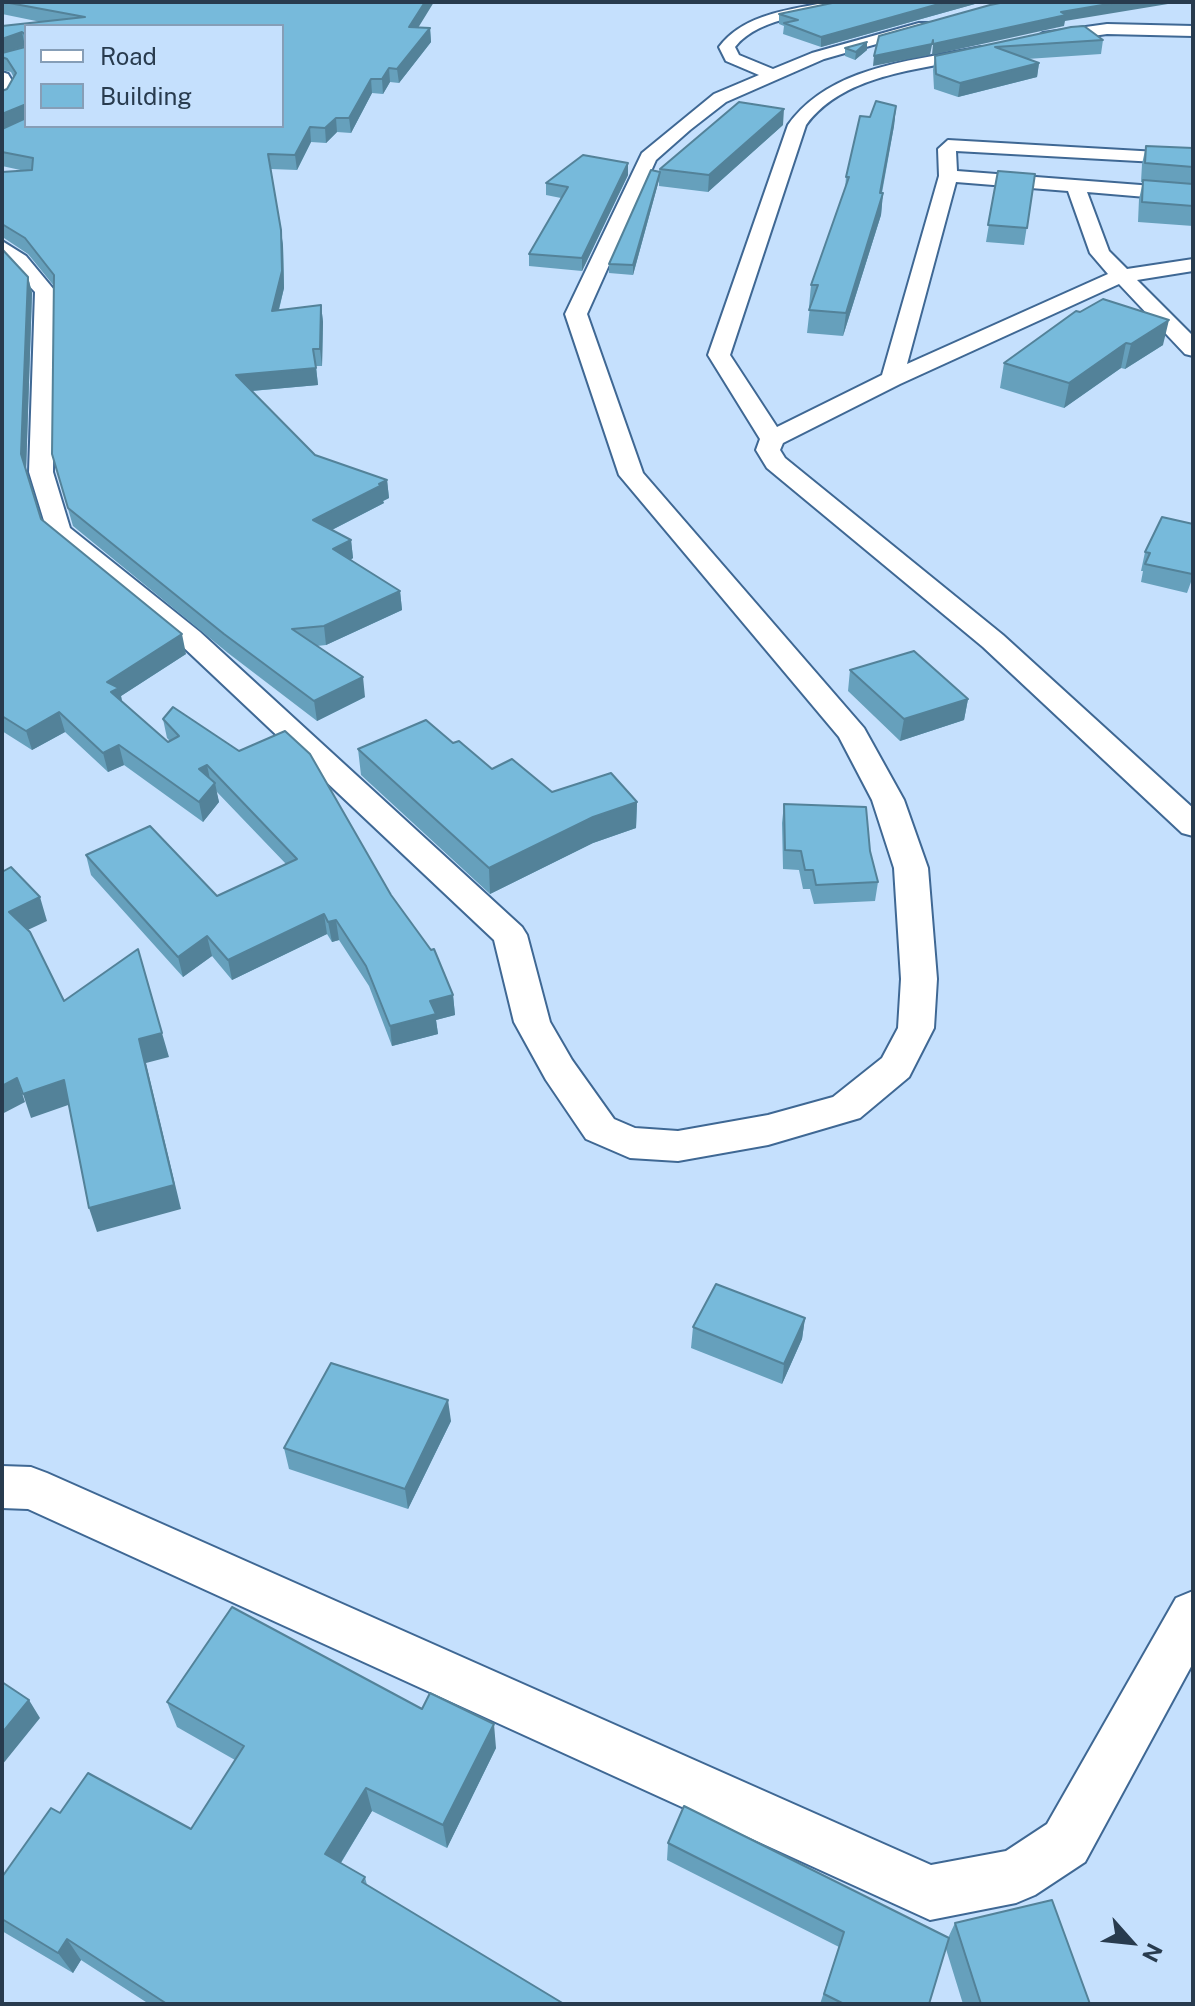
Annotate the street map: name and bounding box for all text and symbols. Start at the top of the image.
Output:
legend [24,24,284,128]
text: Road [100,42,157,70]
text: Building [100,82,192,110]
north arrow [1091,1902,1171,1982]
text: N [1137,1939,1168,1966]

